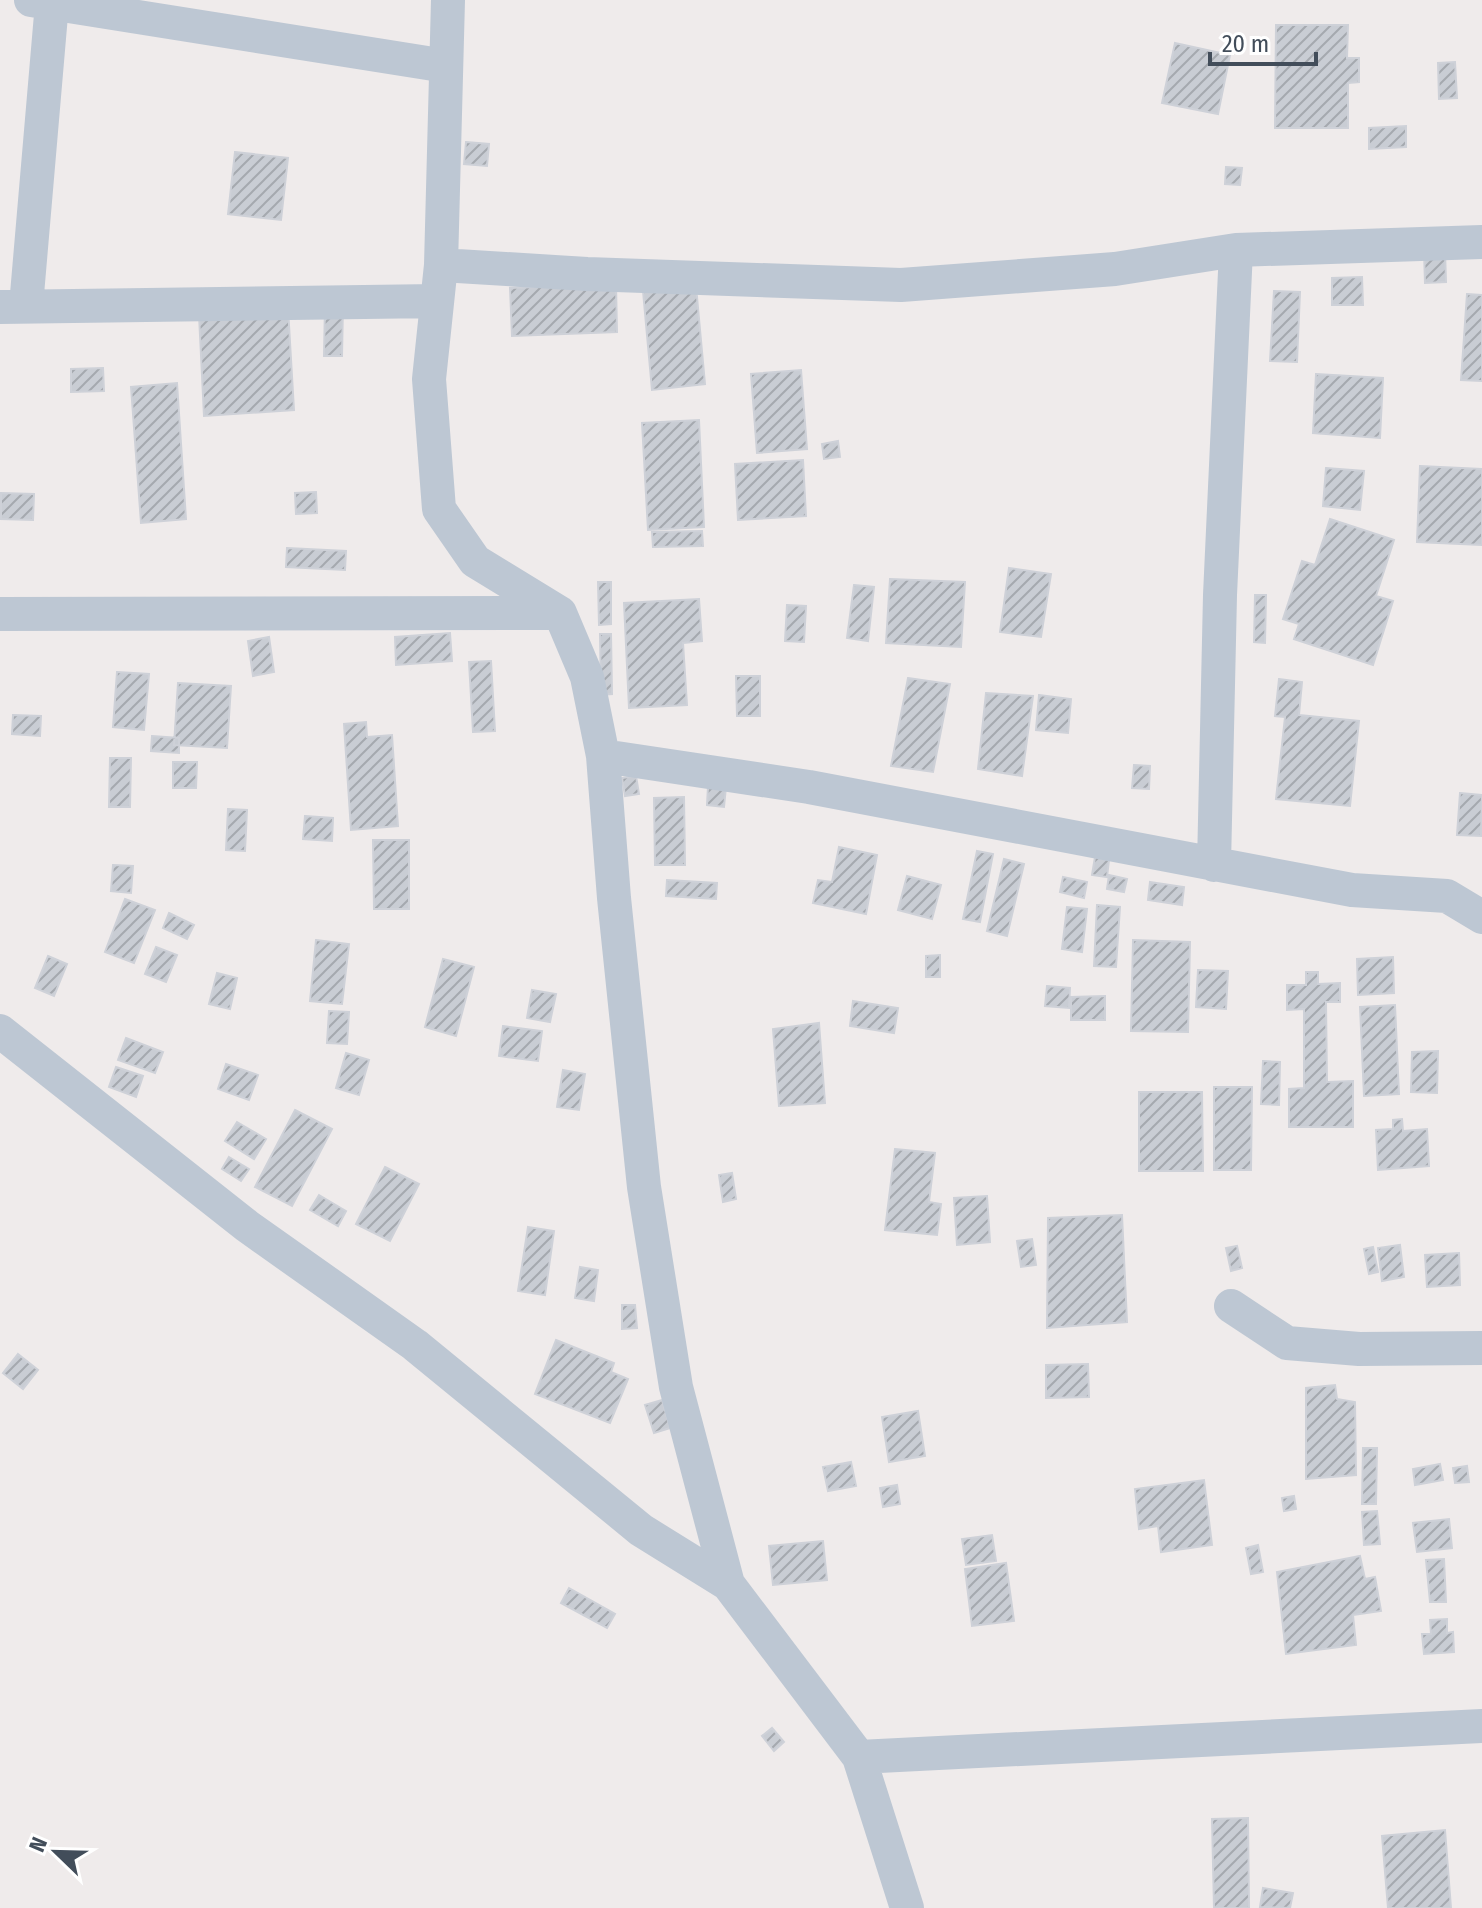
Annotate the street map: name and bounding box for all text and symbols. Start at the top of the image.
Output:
scale bar [1210,16,1316,66]
text: 20 m [1222,30,1269,58]
north arrow [16,1812,96,1892]
text: N [23,1833,53,1856]

